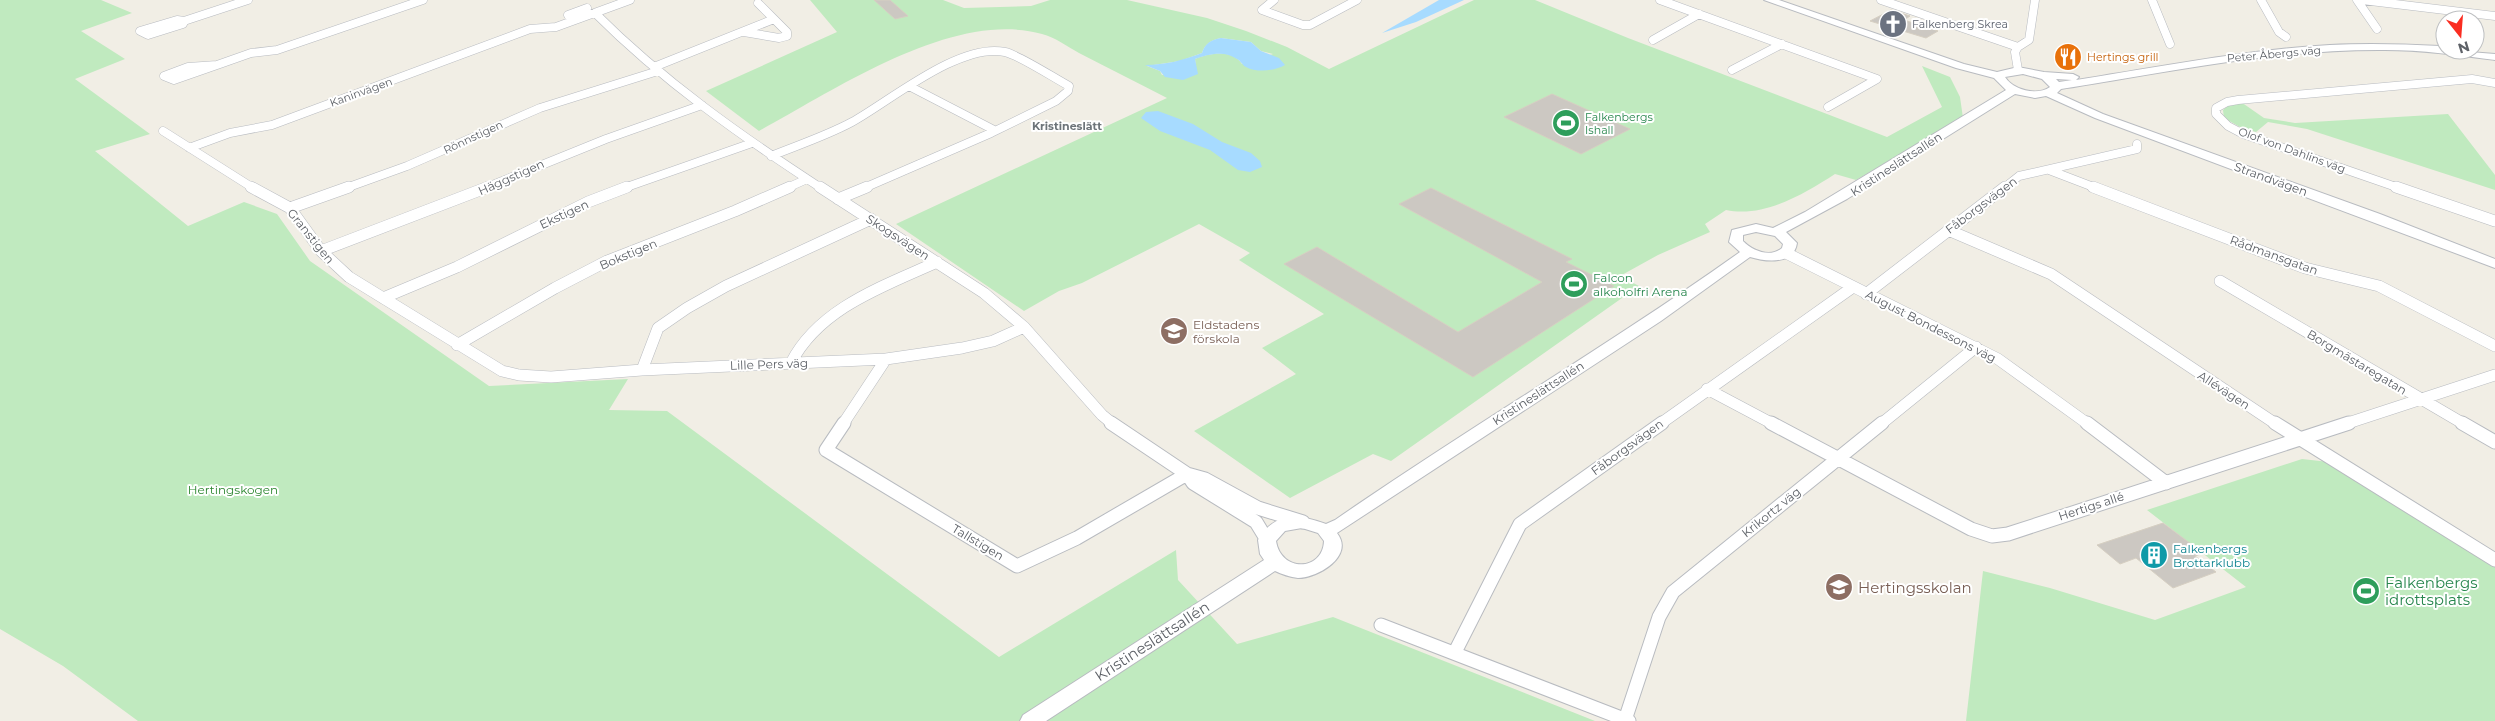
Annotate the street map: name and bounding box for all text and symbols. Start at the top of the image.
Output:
church icon: Falkenberg Skrea [1878,9,1908,39]
north arrow [2435,10,2485,60]
place label: Falkenberg Skrea [1912,17,2008,31]
text: N [2456,37,2472,58]
restaurant icon: Hertings grill [2053,42,2083,72]
street label: Peter Åbergs väg [2226,43,2322,65]
place label: Hertings grill [2087,50,2159,64]
street label: Kaninvägen [328,74,394,110]
sports icon: Falkenbergs Ishall [1551,108,1581,138]
place label: Falkenbergs Ishall [1585,110,1654,137]
street label: Rönnstigen [441,117,505,157]
district label: Kristineslätt [1032,119,1102,133]
street label: Olof von Dahlins väg [2236,124,2348,176]
street label: Kristineslättsallén [1847,129,1945,199]
street label: Häggstigen [476,156,546,198]
street label: Strandvägen [2232,159,2310,199]
street label: Fåborgsvägen [1942,173,2020,237]
street label: Ekstigen [537,196,591,232]
street label: Granstigen [284,206,338,266]
street label: Skogsvägen [863,211,933,263]
street label: Rådmansgatan [2228,232,2320,278]
street label: Bokstigen [597,235,659,273]
sports icon: Falcon alkoholfri Arena [1559,269,1589,299]
place label: Falcon alkoholfri Arena [1593,270,1687,299]
street label: August Bondessons väg [1863,286,1999,366]
school or university icon: Eldstadens förskola [1159,316,1189,346]
place label: Eldstadens förskola [1193,317,1259,346]
street label: Borgmästaregatan [2304,326,2410,398]
street label: Lille Pers väg [730,355,808,373]
street label: Kristineslättsallén [1489,358,1587,428]
street label: Allévägen [2195,368,2253,412]
street label: Fåborgsvägen [1588,416,1666,478]
park label: Hertingskogen [188,482,278,497]
street label: Krikortz väg [1738,484,1804,540]
street label: Hertigs allé [2056,488,2126,524]
street label: Tallstigen [949,521,1007,563]
building icon: Falkenbergs Brottarklubb [2139,540,2169,570]
place label: Falkenbergs Brottarklubb [2173,541,2250,570]
school or university icon: Hertingsskolan [1824,572,1854,602]
place label: Falkenbergs idrottsplats [2385,573,2478,609]
sports icon: Falkenbergs idrottsplats [2351,576,2381,606]
place label: Hertingsskolan [1858,578,1972,597]
street label: Kristineslättsallén [1091,597,1213,685]

